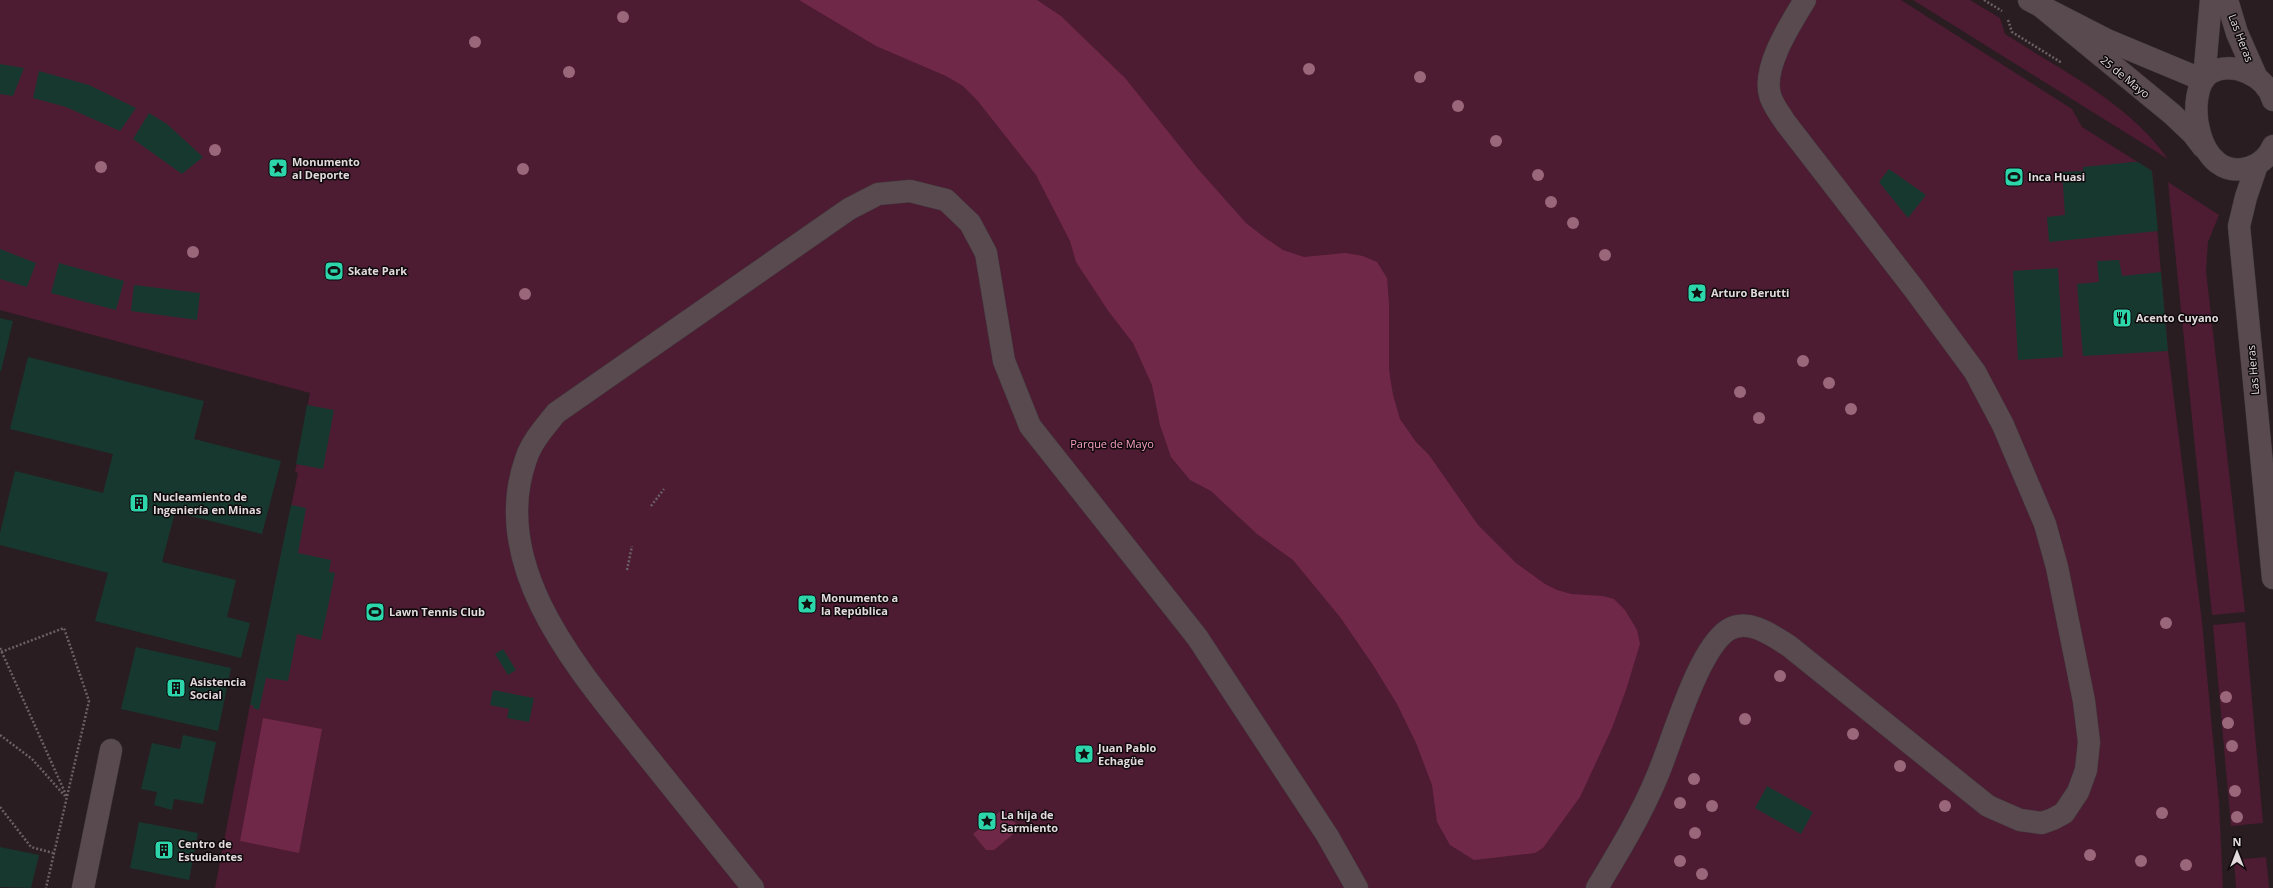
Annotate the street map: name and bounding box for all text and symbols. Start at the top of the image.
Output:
street label: Las Heras [2225,12,2257,64]
street label: 25 de Mayo [2098,52,2153,101]
place label: Monumento al Deporte [292,154,360,182]
place icon: Monumento al Deporte [267,157,289,179]
sports icon: Inca Huasi [2003,166,2025,188]
place label: Inca Huasi [2028,169,2085,184]
sports icon: Skate Park [323,260,345,282]
place label: Skate Park [348,263,407,278]
place icon: Arturo Berutti [1686,282,1708,304]
place label: Arturo Berutti [1711,285,1789,300]
restaurant icon: Acento Cuyano [2111,307,2133,329]
place label: Acento Cuyano [2136,310,2219,325]
street label: Las Heras [2243,344,2262,396]
park label: Parque de Mayo [1070,436,1154,451]
place label: Nucleamiento de Ingeniería en Minas [153,489,262,517]
building icon: Nucleamiento de Ingeniería en Minas [128,492,150,514]
place label: Monumento a la República [821,590,898,618]
place icon: Monumento a la República [796,593,818,615]
sports icon: Lawn Tennis Club [364,601,386,623]
place label: Lawn Tennis Club [389,604,485,619]
place label: Asistencia Social [190,674,246,702]
building icon: Asistencia Social [165,677,187,699]
place label: Juan Pablo Echagüe [1097,740,1156,768]
place icon: Juan Pablo Echagüe [1073,743,1095,765]
place label: La hija de Sarmiento [1001,807,1058,835]
place icon: La hija de Sarmiento [976,810,998,832]
north arrow [2217,832,2257,872]
text: N [2233,834,2241,849]
place label: Centro de Estudiantes [178,836,243,864]
building icon: Centro de Estudiantes [153,839,175,861]

